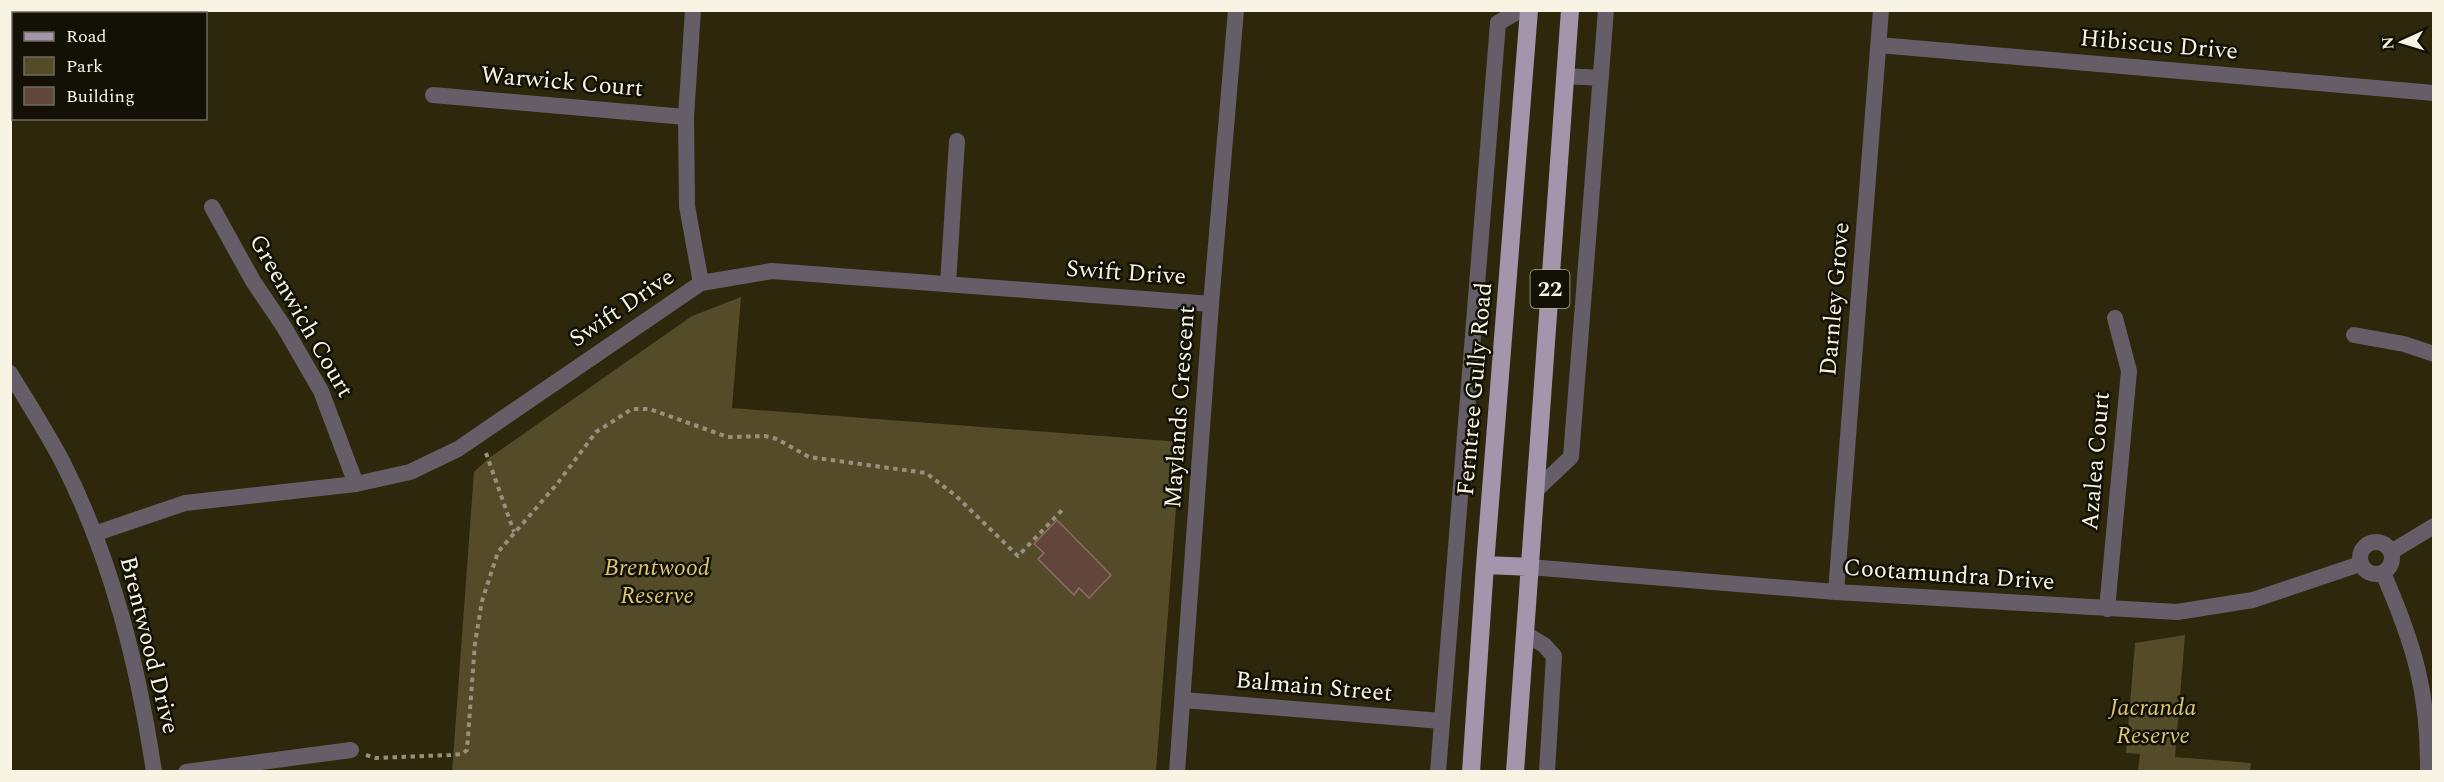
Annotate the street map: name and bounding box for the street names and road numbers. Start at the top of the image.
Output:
street label: Hibiscus Drive [2079,20,2239,70]
street label: Warwick Court [479,57,645,107]
street label: Darnley Grove [1810,221,1860,377]
street label: Greenwich Court [239,227,363,405]
street label: Swift Drive [1065,251,1187,295]
street label: Swift Drive [562,259,682,357]
road number: 22 [1530,270,1570,308]
street label: Ferntree Gully Road [1448,281,1502,497]
street label: Maylands Crescent [1155,304,1205,510]
street label: Azalea Court [2072,390,2120,532]
street label: Cootamundra Drive [1842,550,2056,600]
street label: Brentwood Drive [110,552,188,738]
street label: Balmain Street [1234,662,1394,712]

